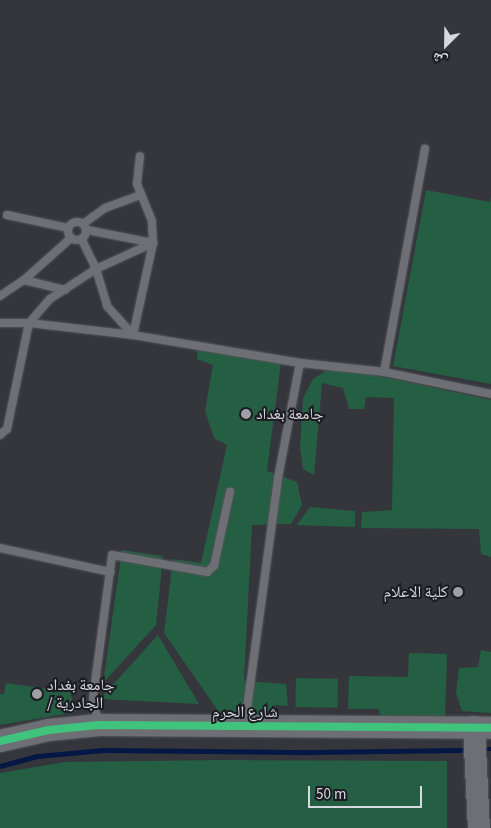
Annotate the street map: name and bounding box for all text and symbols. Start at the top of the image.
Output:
north arrow [421,20,471,70]
text: ش [429,47,451,71]
place label: جامعة بغداد [256,404,324,424]
marker: جامعة بغداد [240,408,252,420]
place label: كلية الاعلام [383,582,448,602]
marker: كلية الاعلام [452,586,464,598]
place label: جامعة بغداد / الجادرية [47,675,115,713]
marker: جامعة بغداد / الجادرية [31,688,43,700]
street label: شارع الحرم [212,702,278,722]
scale bar [311,776,425,808]
text: 50 m [316,784,346,805]

